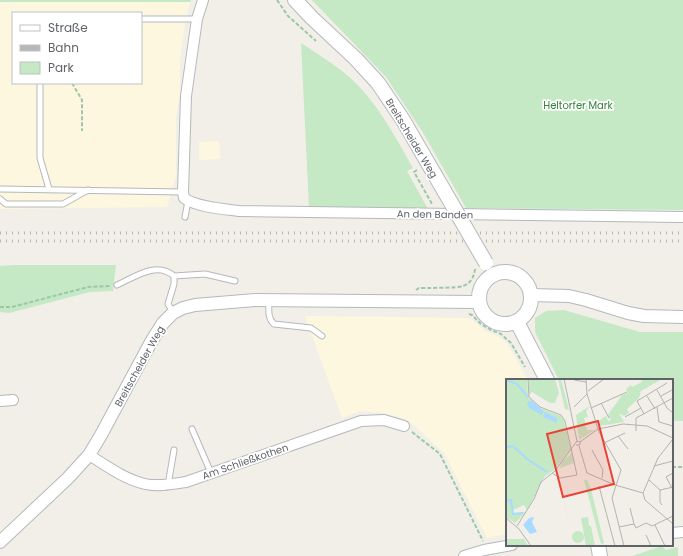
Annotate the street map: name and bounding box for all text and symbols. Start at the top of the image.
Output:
legend [12,12,142,84]
text: Straße [48,19,88,36]
text: Bahn [48,39,79,56]
text: Park [48,59,75,76]
street label: Breitscheider Weg [382,96,441,181]
park label: Heltorfer Mark [543,98,614,113]
street label: An den Banden [397,206,473,223]
street label: Breitscheider Weg [111,323,168,409]
inset map [506,379,673,546]
street label: Am Schließkothen [200,440,290,483]

